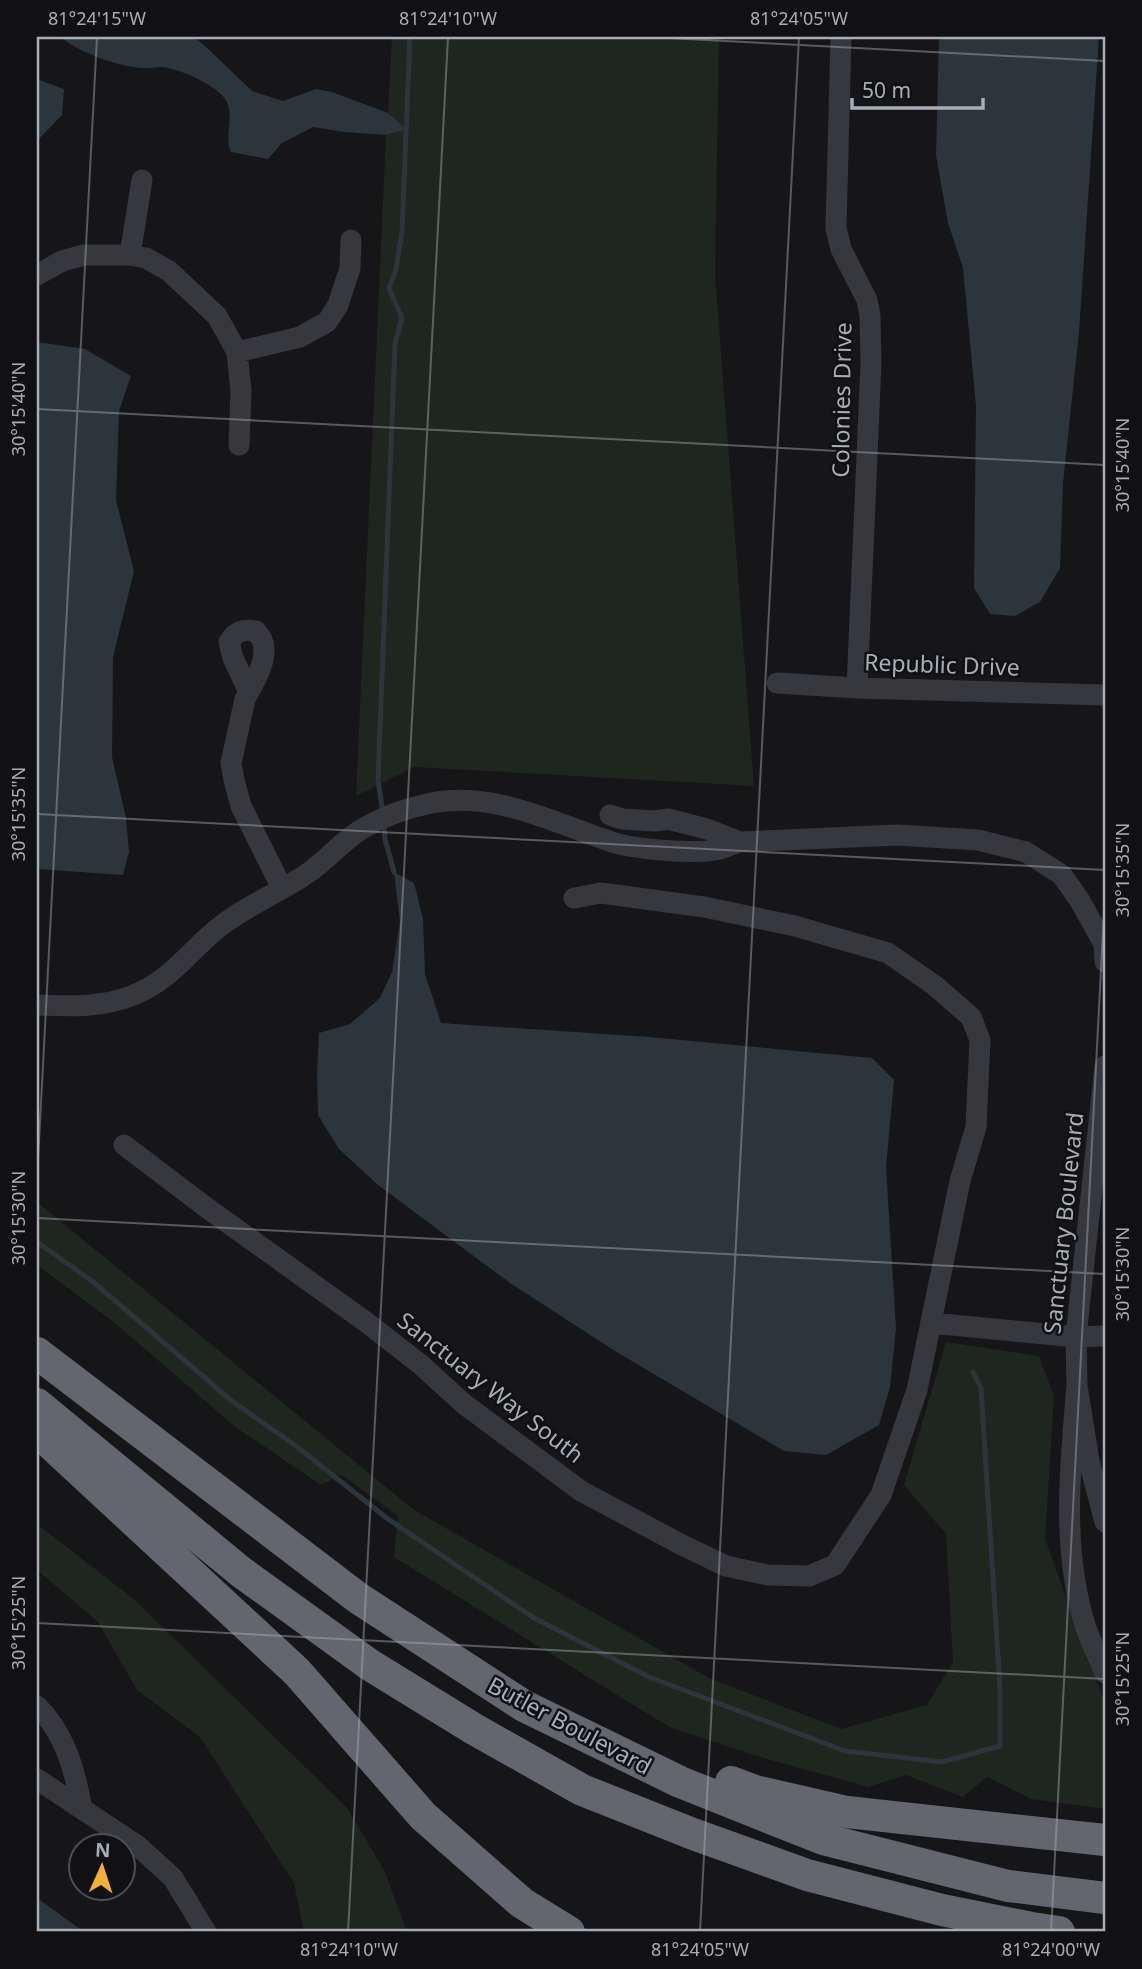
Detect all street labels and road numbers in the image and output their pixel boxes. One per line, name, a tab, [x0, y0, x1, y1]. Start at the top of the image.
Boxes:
street label: Colonies Drive	[824, 322, 858, 478]
street label: Republic Drive	[864, 645, 1020, 683]
street label: Sanctuary Boulevard	[1035, 1111, 1091, 1335]
street label: Sanctuary Way South	[391, 1304, 591, 1470]
street label: Butler Boulevard	[483, 1668, 657, 1782]

